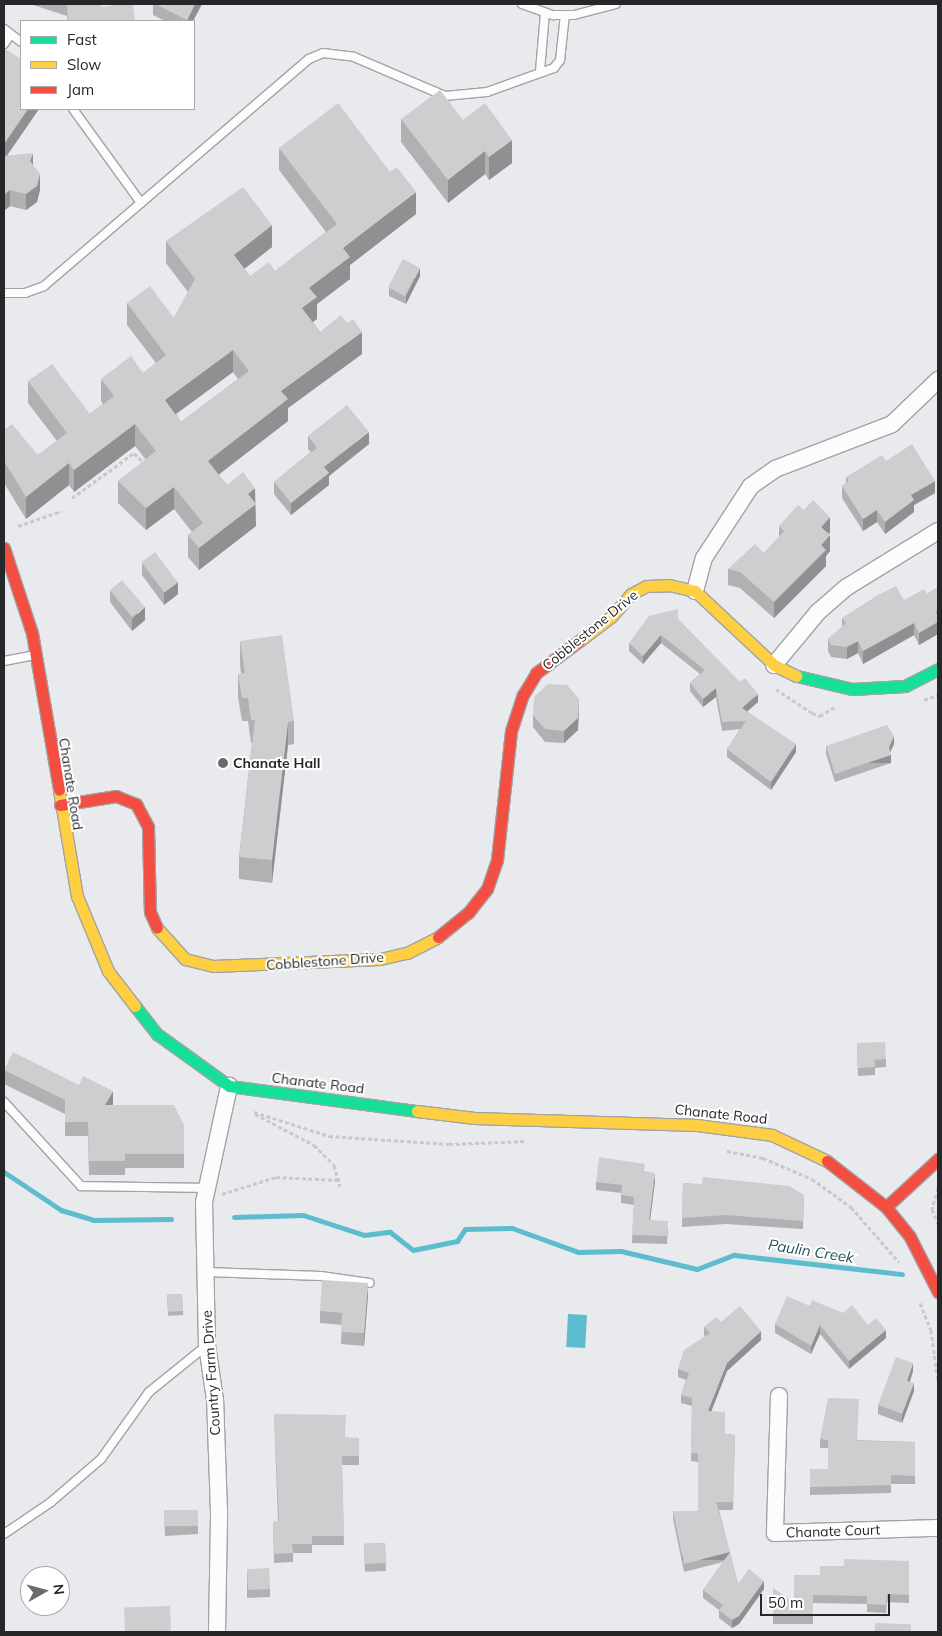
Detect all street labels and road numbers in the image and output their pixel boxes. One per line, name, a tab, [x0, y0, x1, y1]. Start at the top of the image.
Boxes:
street label: Cobblestone Drive	[539, 586, 641, 674]
street label: Chanate Road	[55, 737, 87, 831]
street label: Cobblestone Drive	[266, 949, 384, 973]
street label: Chanate Road	[271, 1069, 365, 1097]
street label: Chanate Road	[674, 1101, 768, 1127]
street label: Country Farm Drive	[198, 1310, 224, 1436]
street label: Chanate Court	[786, 1521, 880, 1541]

